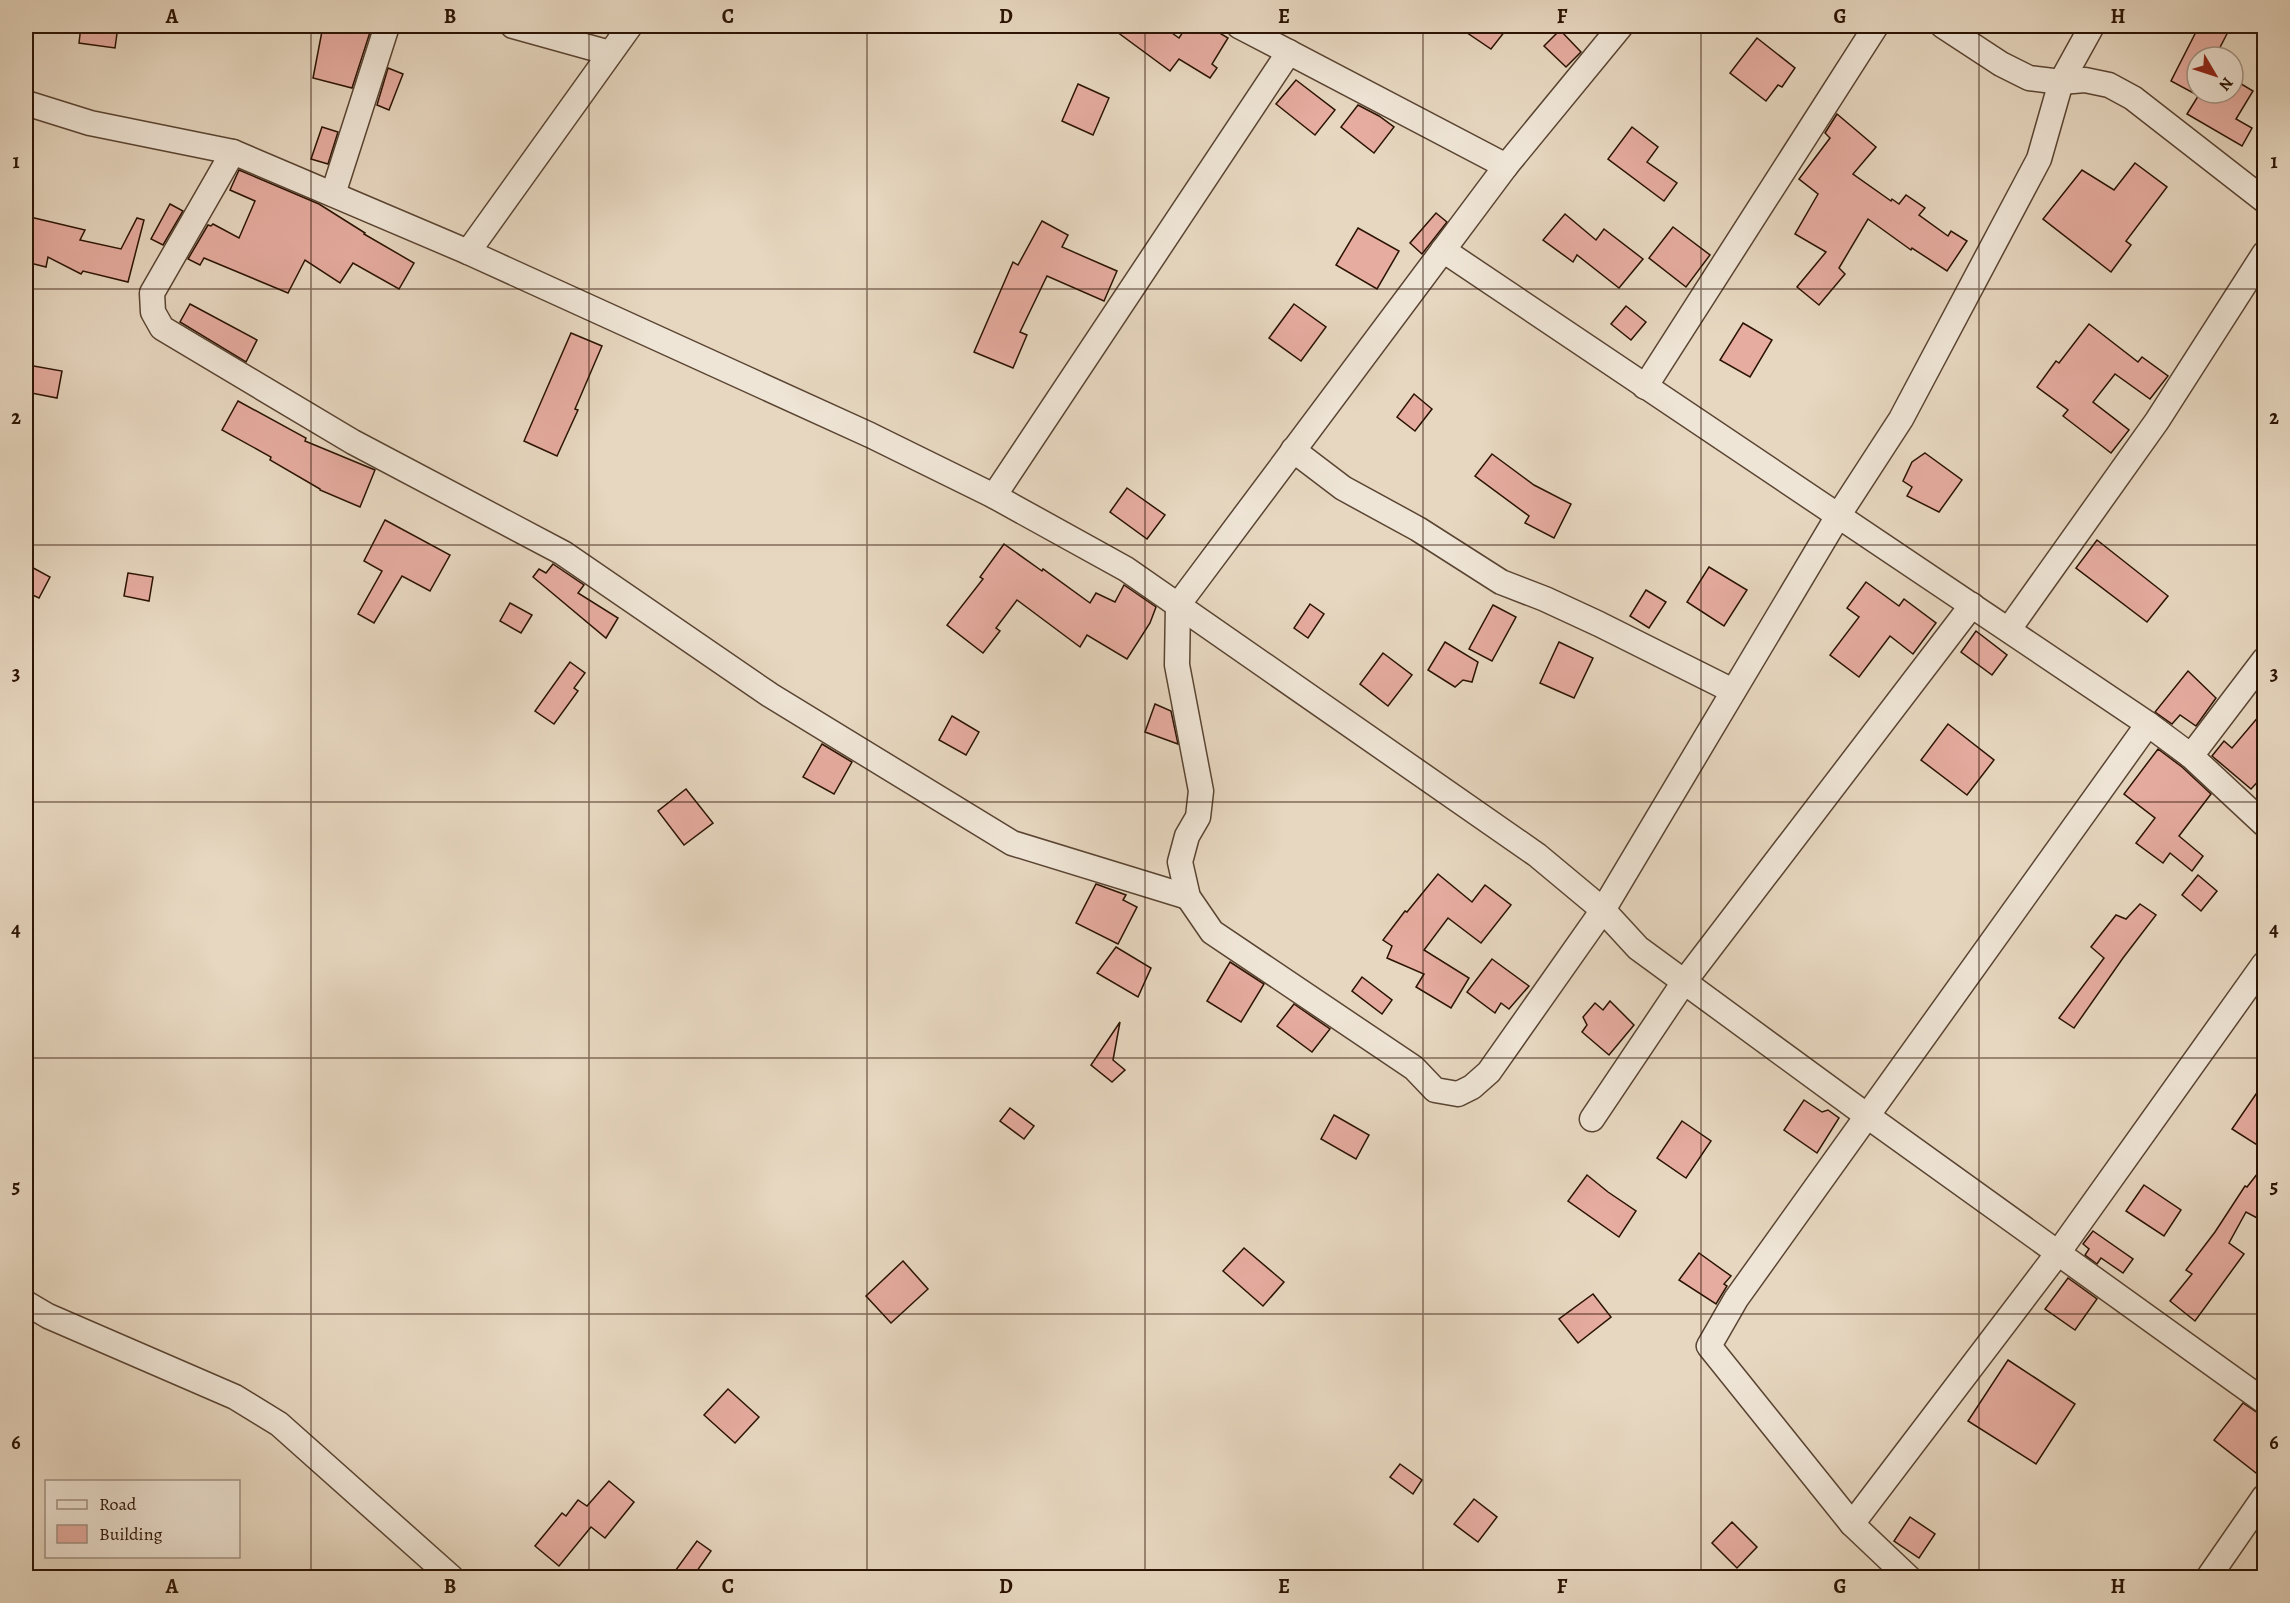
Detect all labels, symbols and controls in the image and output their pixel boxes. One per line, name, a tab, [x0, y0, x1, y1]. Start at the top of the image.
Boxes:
text: A	[165, 3, 179, 30]
text: B	[444, 3, 456, 30]
text: C	[722, 3, 734, 30]
text: D	[999, 3, 1013, 30]
text: E	[1278, 3, 1290, 30]
text: F	[1557, 3, 1568, 30]
text: G	[1833, 3, 1847, 30]
text: H	[2111, 3, 2126, 30]
north arrow	[2185, 45, 2245, 105]
text: N	[2213, 72, 2238, 96]
text: 1	[12, 148, 20, 175]
text: 1	[2270, 148, 2278, 175]
text: 2	[11, 404, 21, 431]
text: 2	[2269, 404, 2279, 431]
text: 3	[12, 660, 20, 687]
text: 3	[2270, 660, 2278, 687]
text: 4	[11, 916, 21, 943]
text: 4	[2269, 916, 2279, 943]
text: 5	[12, 1173, 20, 1200]
text: 5	[2270, 1173, 2278, 1200]
text: 6	[11, 1429, 21, 1456]
text: 6	[2269, 1429, 2279, 1456]
legend	[45, 1480, 240, 1558]
text: Road	[99, 1492, 137, 1516]
text: Building	[99, 1522, 163, 1546]
text: A	[165, 1573, 179, 1600]
text: B	[444, 1573, 456, 1600]
text: C	[722, 1573, 734, 1600]
text: D	[999, 1573, 1013, 1600]
text: E	[1278, 1573, 1290, 1600]
text: F	[1557, 1573, 1568, 1600]
text: G	[1833, 1573, 1847, 1600]
text: H	[2111, 1573, 2126, 1600]

